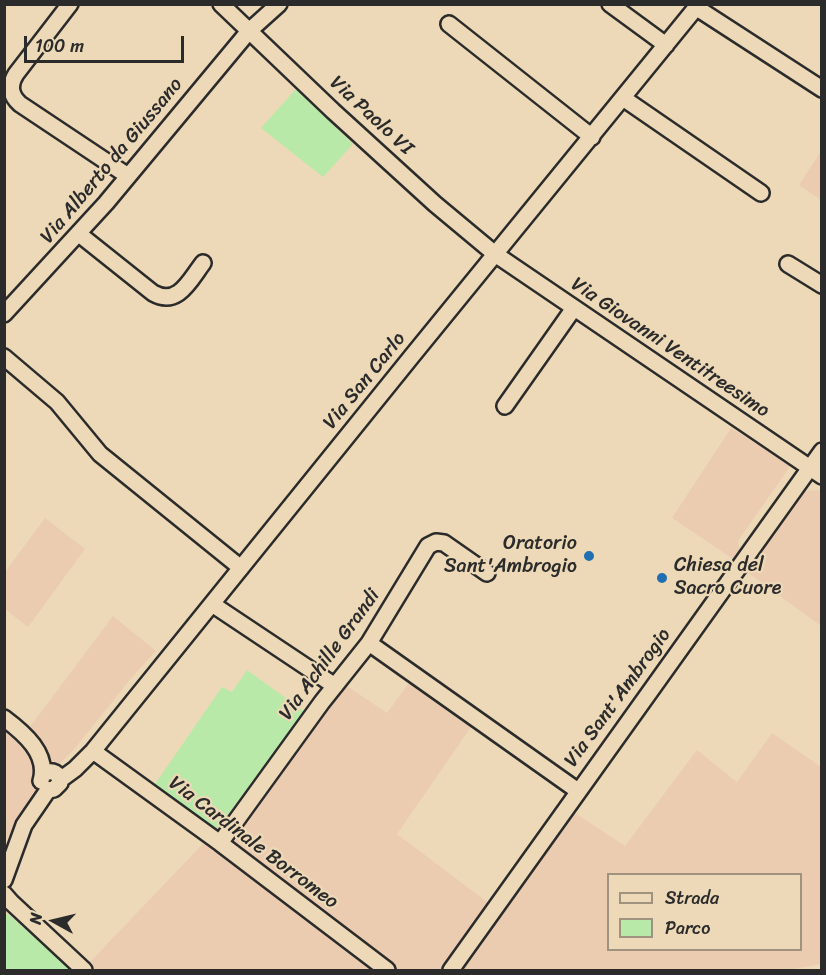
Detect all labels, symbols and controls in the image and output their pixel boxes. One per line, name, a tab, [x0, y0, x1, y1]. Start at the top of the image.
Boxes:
scale bar	[27, 24, 188, 62]
text: 100 m	[35, 30, 84, 62]
street label: Via Paolo VI	[324, 71, 418, 161]
street label: Via Alberto da Giussano	[36, 73, 188, 249]
street label: Via Giovanni Ventitreesimo	[566, 273, 774, 423]
street label: Via San Carlo	[319, 328, 411, 434]
place label: Oratorio Sant'Ambrogio	[444, 532, 577, 579]
marker: Oratorio Sant'Ambrogio	[582, 549, 596, 563]
place label: Chiesa del Sacro Cuore	[674, 554, 781, 601]
marker: Chiesa del Sacro Cuore	[655, 571, 669, 585]
street label: Via Achille Grandi	[274, 585, 386, 725]
street label: Via Sant'Ambrogio	[560, 624, 676, 772]
street label: Via Cardinale Borromeo	[164, 771, 342, 915]
legend	[607, 873, 802, 951]
text: Strada	[665, 882, 719, 914]
north arrow	[24, 891, 84, 951]
text: N	[21, 911, 51, 926]
text: Parco	[665, 912, 710, 944]

